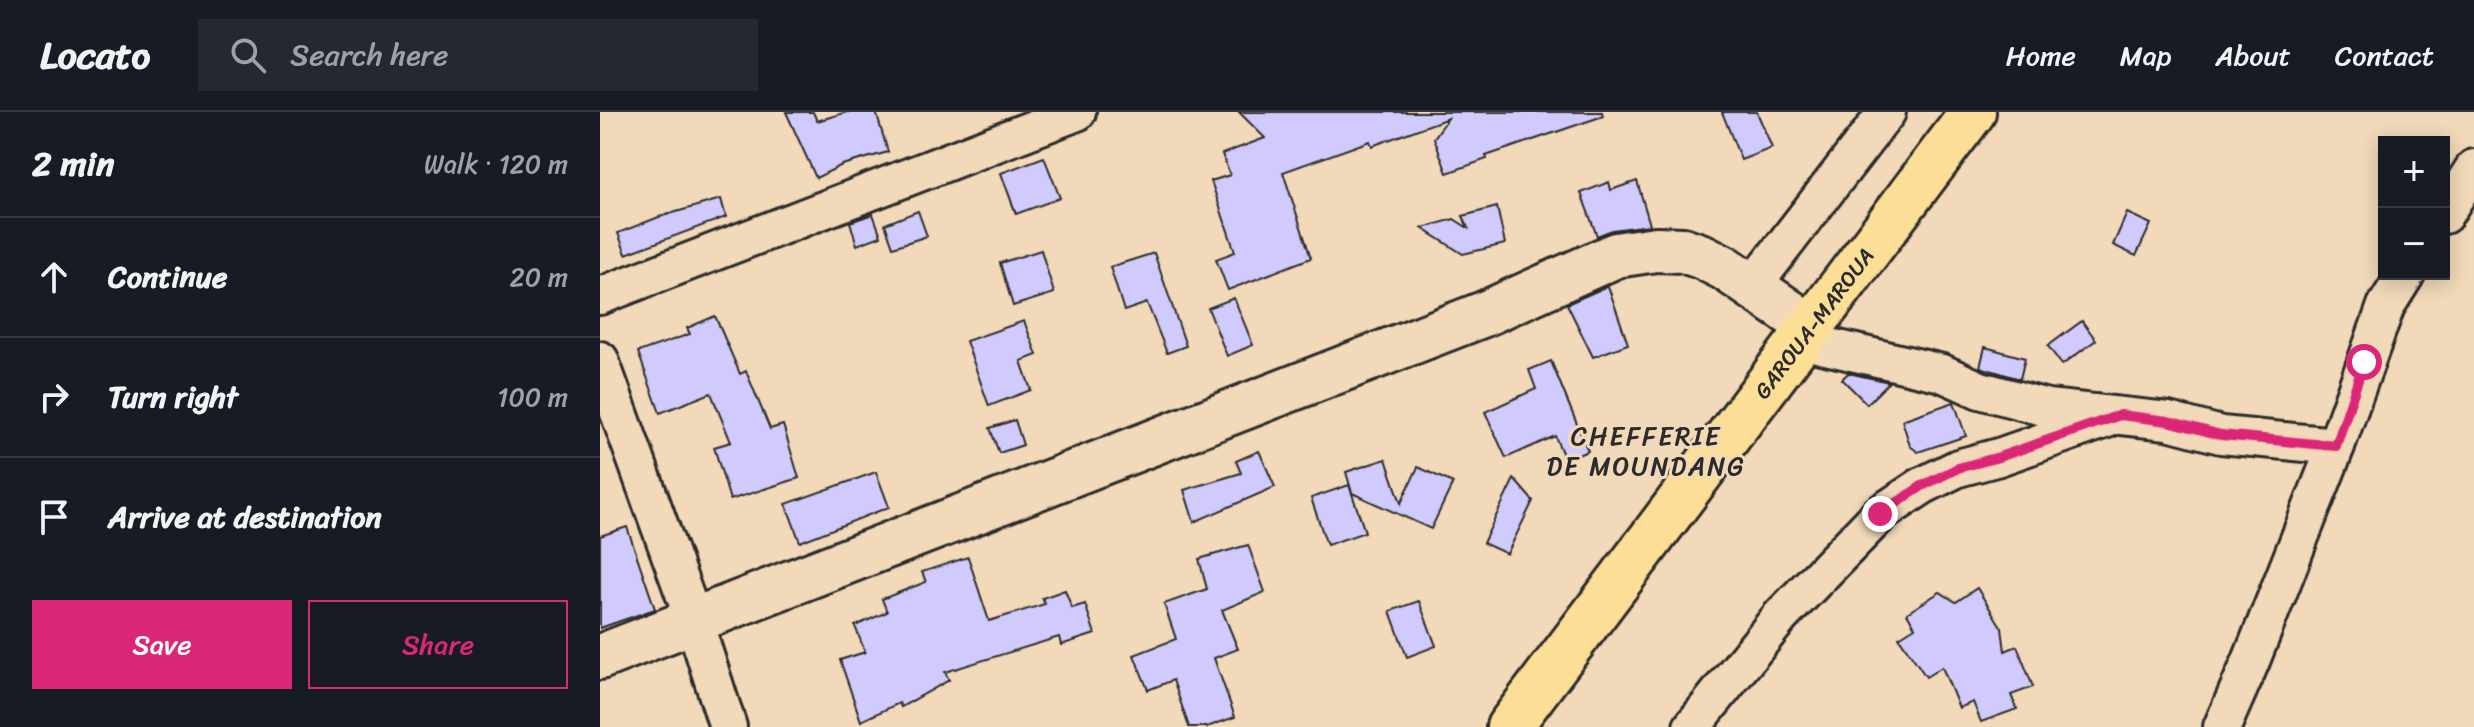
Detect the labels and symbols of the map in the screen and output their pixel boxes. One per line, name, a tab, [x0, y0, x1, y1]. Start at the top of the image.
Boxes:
street label: GAROUA-MAROUA	[1743, 239, 1884, 407]
route start	[2346, 344, 2382, 380]
district label: CHEFFERIE DE MOUNDANG	[1547, 413, 1745, 489]
route end	[1862, 496, 1898, 532]

